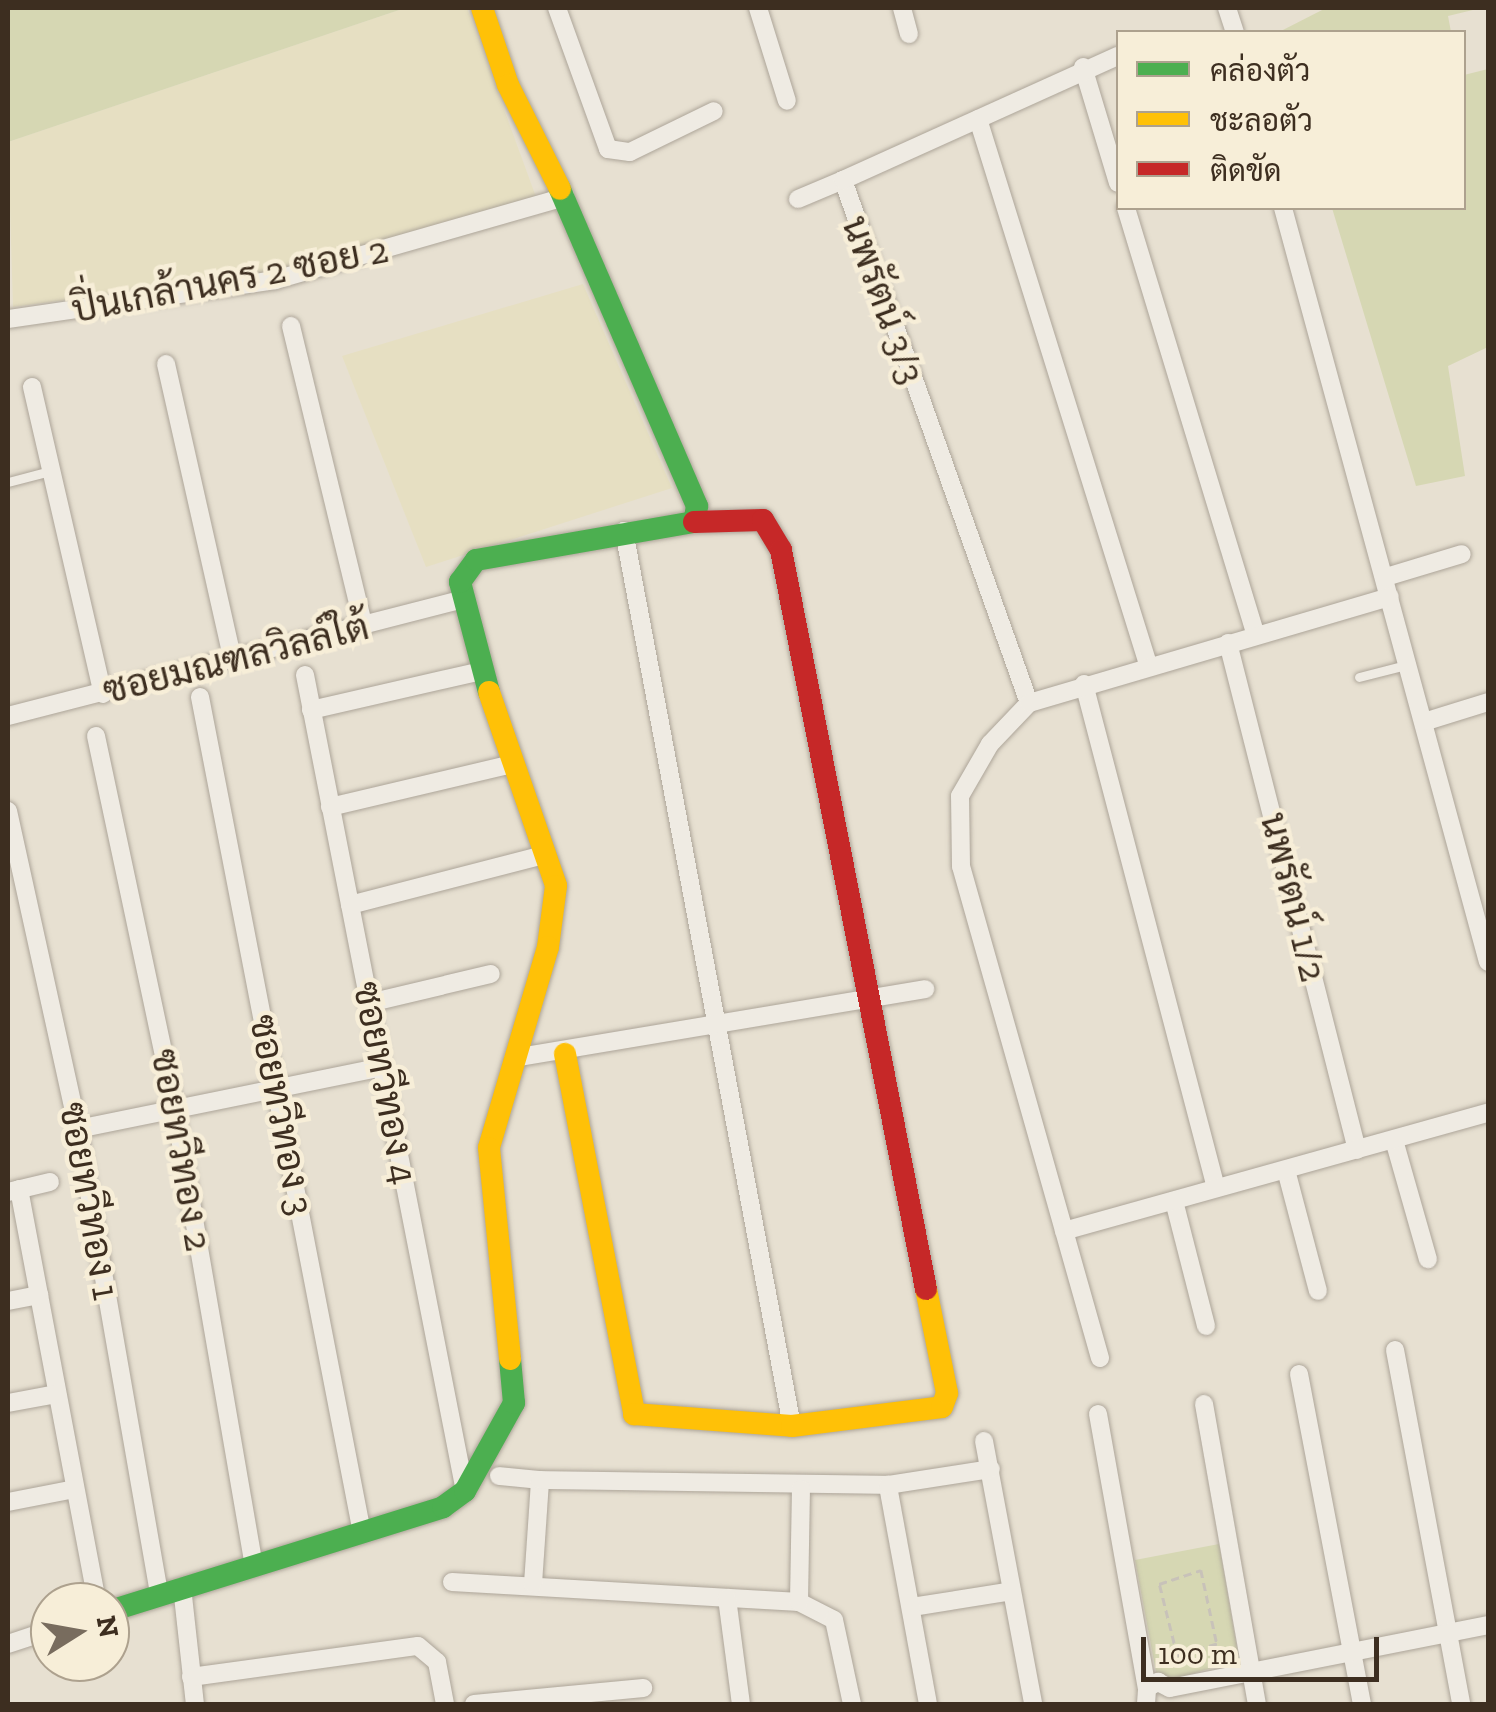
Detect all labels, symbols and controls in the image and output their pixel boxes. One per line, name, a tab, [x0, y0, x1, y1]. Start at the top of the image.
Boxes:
legend	[1116, 30, 1466, 210]
text: คล่องตัว	[1210, 53, 1310, 89]
text: ชะลอตัว	[1210, 103, 1313, 139]
text: ติดขัด	[1210, 153, 1282, 189]
street label: นพรัตน์ 3/3	[832, 210, 934, 390]
street label: ปิ่นเกล้านคร 2 ซอย 2	[68, 227, 392, 333]
street label: ซอยมณฑลวิลล์ใต้	[98, 604, 374, 714]
street label: นพรัตน์ 1/2	[1250, 808, 1336, 986]
street label: ซอยทวีทอง 4	[343, 978, 427, 1188]
street label: ซอยทวีทอง 3	[239, 1011, 323, 1219]
street label: ซอยทวีทอง 2	[141, 1045, 221, 1255]
street label: ซอยทวีทอง 1	[49, 1099, 129, 1303]
north arrow	[30, 1582, 130, 1682]
text: N	[90, 1613, 126, 1640]
scale bar	[1146, 1617, 1384, 1679]
text: 100 m	[1158, 1636, 1237, 1672]

